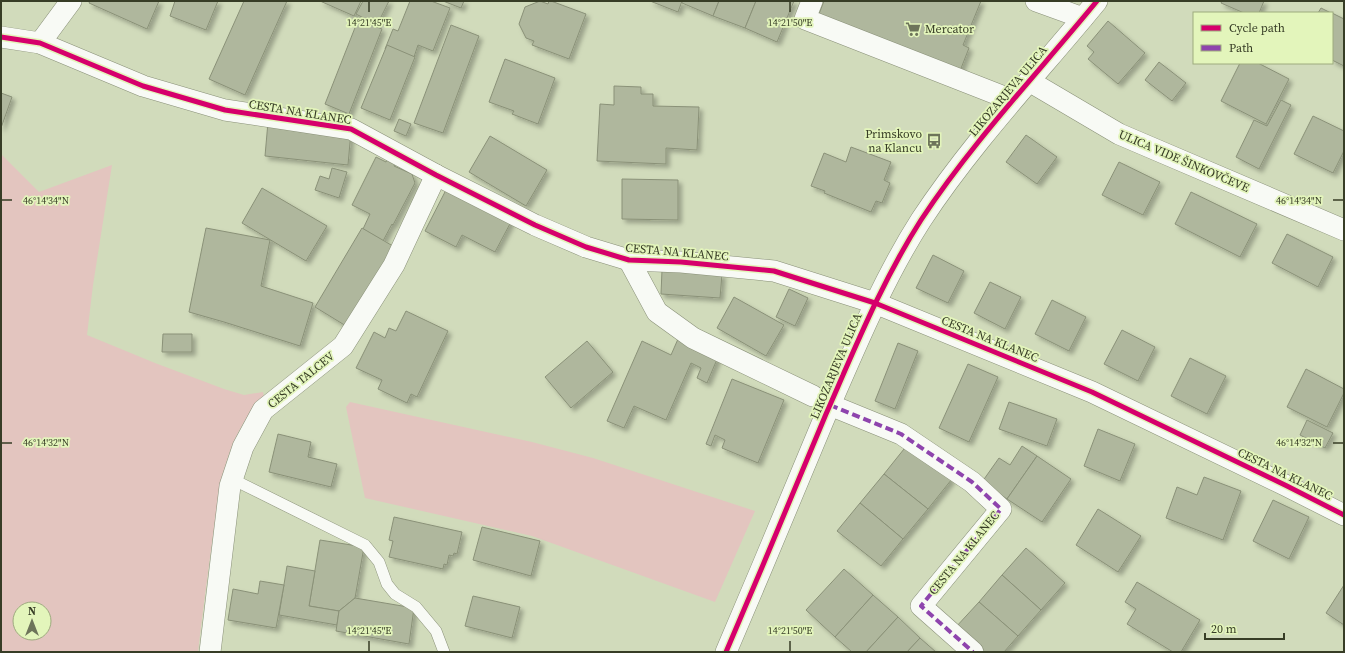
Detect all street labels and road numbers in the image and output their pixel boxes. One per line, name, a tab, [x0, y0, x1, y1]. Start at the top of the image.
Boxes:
street label: LIKOZARJEVA ULICA	[965, 42, 1051, 140]
street label: CESTA NA KLANEC	[248, 96, 353, 128]
street label: ULICA VIDE ŠINKOVČEVE	[1116, 126, 1252, 196]
street label: CESTA NA KLANEC	[625, 240, 730, 265]
street label: LIKOZARJEVA ULICA	[806, 311, 866, 421]
street label: CESTA NA KLANEC	[939, 312, 1041, 366]
street label: CESTA TALCEV	[264, 348, 338, 412]
street label: CESTA NA KLANEC	[1235, 444, 1335, 504]
street label: CESTA NA KLANEC	[925, 507, 1003, 598]

